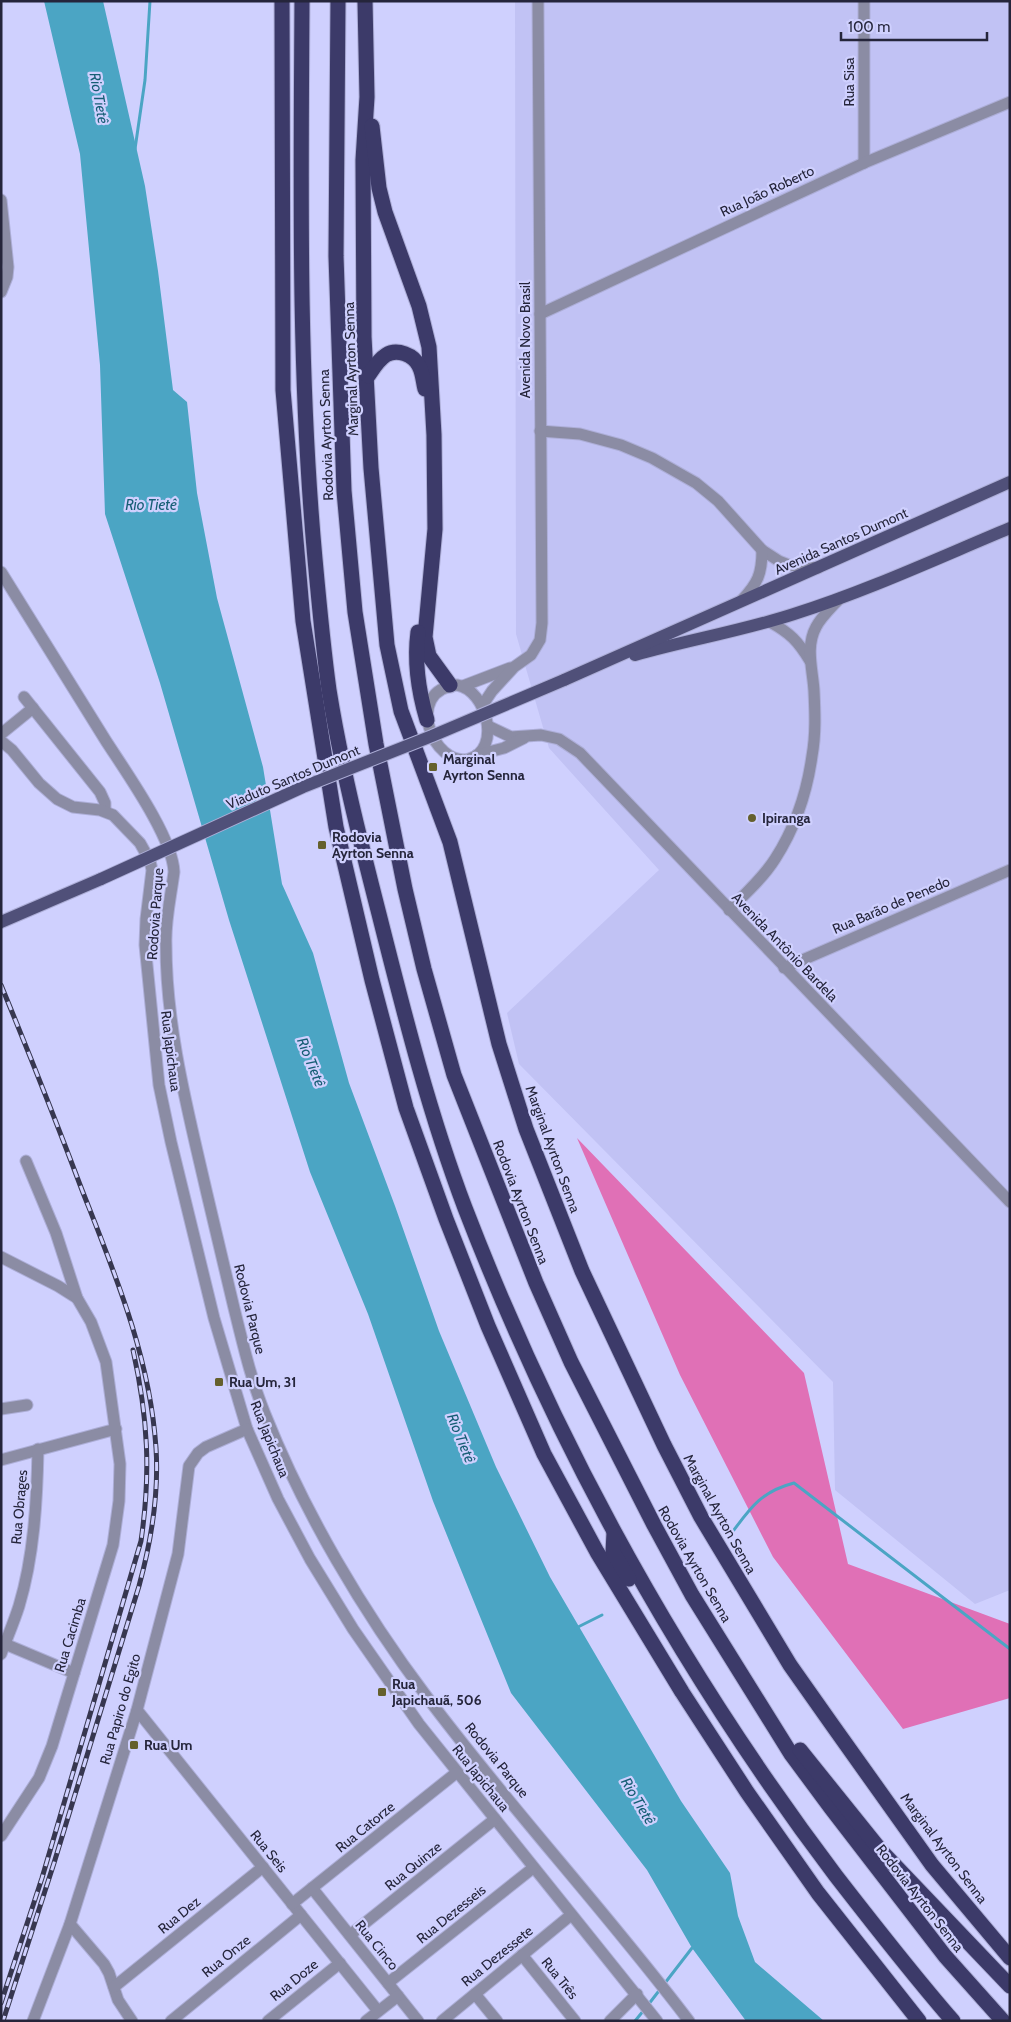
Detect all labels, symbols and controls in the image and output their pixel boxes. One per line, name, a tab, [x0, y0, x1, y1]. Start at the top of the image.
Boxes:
scale bar	[841, 10, 987, 42]
text: 100 m	[848, 18, 890, 36]
street label: Rua Sisa	[840, 57, 858, 107]
water label: Rio Tietê	[86, 71, 112, 125]
street label: Rua João Roberto	[717, 161, 817, 221]
street label: Avenida Novo Brasil	[516, 281, 534, 398]
street label: Marginal Ayrton Senna	[340, 301, 362, 436]
street label: Rodovia Ayrton Senna	[315, 369, 337, 501]
water label: Rio Tietê	[125, 496, 177, 514]
street label: Avenida Santos Dumont	[771, 503, 911, 579]
street label: Viaduto Santos Dumont	[224, 741, 363, 813]
place label: Marginal Ayrton Senna	[443, 750, 525, 784]
marker: Marginal Ayrton Senna	[427, 761, 439, 773]
place label: Ipiranga	[762, 809, 810, 827]
marker: Ipiranga	[746, 812, 758, 824]
place label: Rodovia Ayrton Senna	[332, 828, 414, 862]
marker: Rodovia Ayrton Senna	[316, 839, 328, 851]
street label: Rodovia Parque	[143, 867, 167, 961]
street label: Rua Barão de Penedo	[829, 872, 953, 938]
street label: Avenida Antônio Bardela	[728, 889, 842, 1006]
street label: Rua Japichaua	[157, 1010, 185, 1093]
water label: Rio Tietê	[293, 1035, 329, 1089]
street label: Marginal Ayrton Senna	[522, 1083, 584, 1215]
street label: Rodovia Ayrton Senna	[489, 1137, 553, 1267]
street label: Rodovia Parque	[230, 1262, 270, 1356]
place label: Rua Um, 31	[229, 1373, 297, 1391]
marker: Rua Um, 31	[213, 1376, 225, 1388]
street label: Rua Japichaua	[246, 1398, 294, 1480]
water label: Rio Tietê	[443, 1411, 479, 1465]
street label: Marginal Ayrton Senna	[680, 1451, 761, 1577]
street label: Rua Obrages	[7, 1469, 31, 1545]
street label: Rodovia Ayrton Senna	[654, 1503, 736, 1626]
street label: Rua Cacimba	[50, 1595, 90, 1674]
street label: Rua Papiro do Egito	[96, 1651, 145, 1767]
place label: Rua Japichauã, 506	[391, 1675, 482, 1709]
marker: Rua Japichauã, 506	[376, 1686, 388, 1698]
street label: Rodovia Parque	[461, 1719, 533, 1801]
place label: Rua Um	[144, 1736, 192, 1754]
marker: Rua Um	[128, 1739, 140, 1751]
street label: Rua Japichaua	[448, 1741, 514, 1815]
water label: Rio Tietê	[617, 1774, 659, 1828]
street label: Marginal Ayrton Senna	[896, 1789, 992, 1907]
street label: Rua Catorze	[332, 1798, 398, 1856]
street label: Rua Seis	[246, 1826, 292, 1876]
street label: Rua Quinze	[381, 1838, 445, 1894]
street label: Rodovia Ayrton Senna	[872, 1841, 968, 1956]
street label: Rua Dezesseis	[413, 1880, 489, 1947]
street label: Rua Dez	[154, 1892, 204, 1938]
street label: Rua Cinco	[351, 1916, 403, 1974]
street label: Rua Dezessete	[458, 1922, 536, 1990]
street label: Rua Onze	[198, 1931, 254, 1981]
street label: Rua Três	[538, 1953, 583, 2003]
street label: Rua Doze	[266, 1955, 322, 2005]

